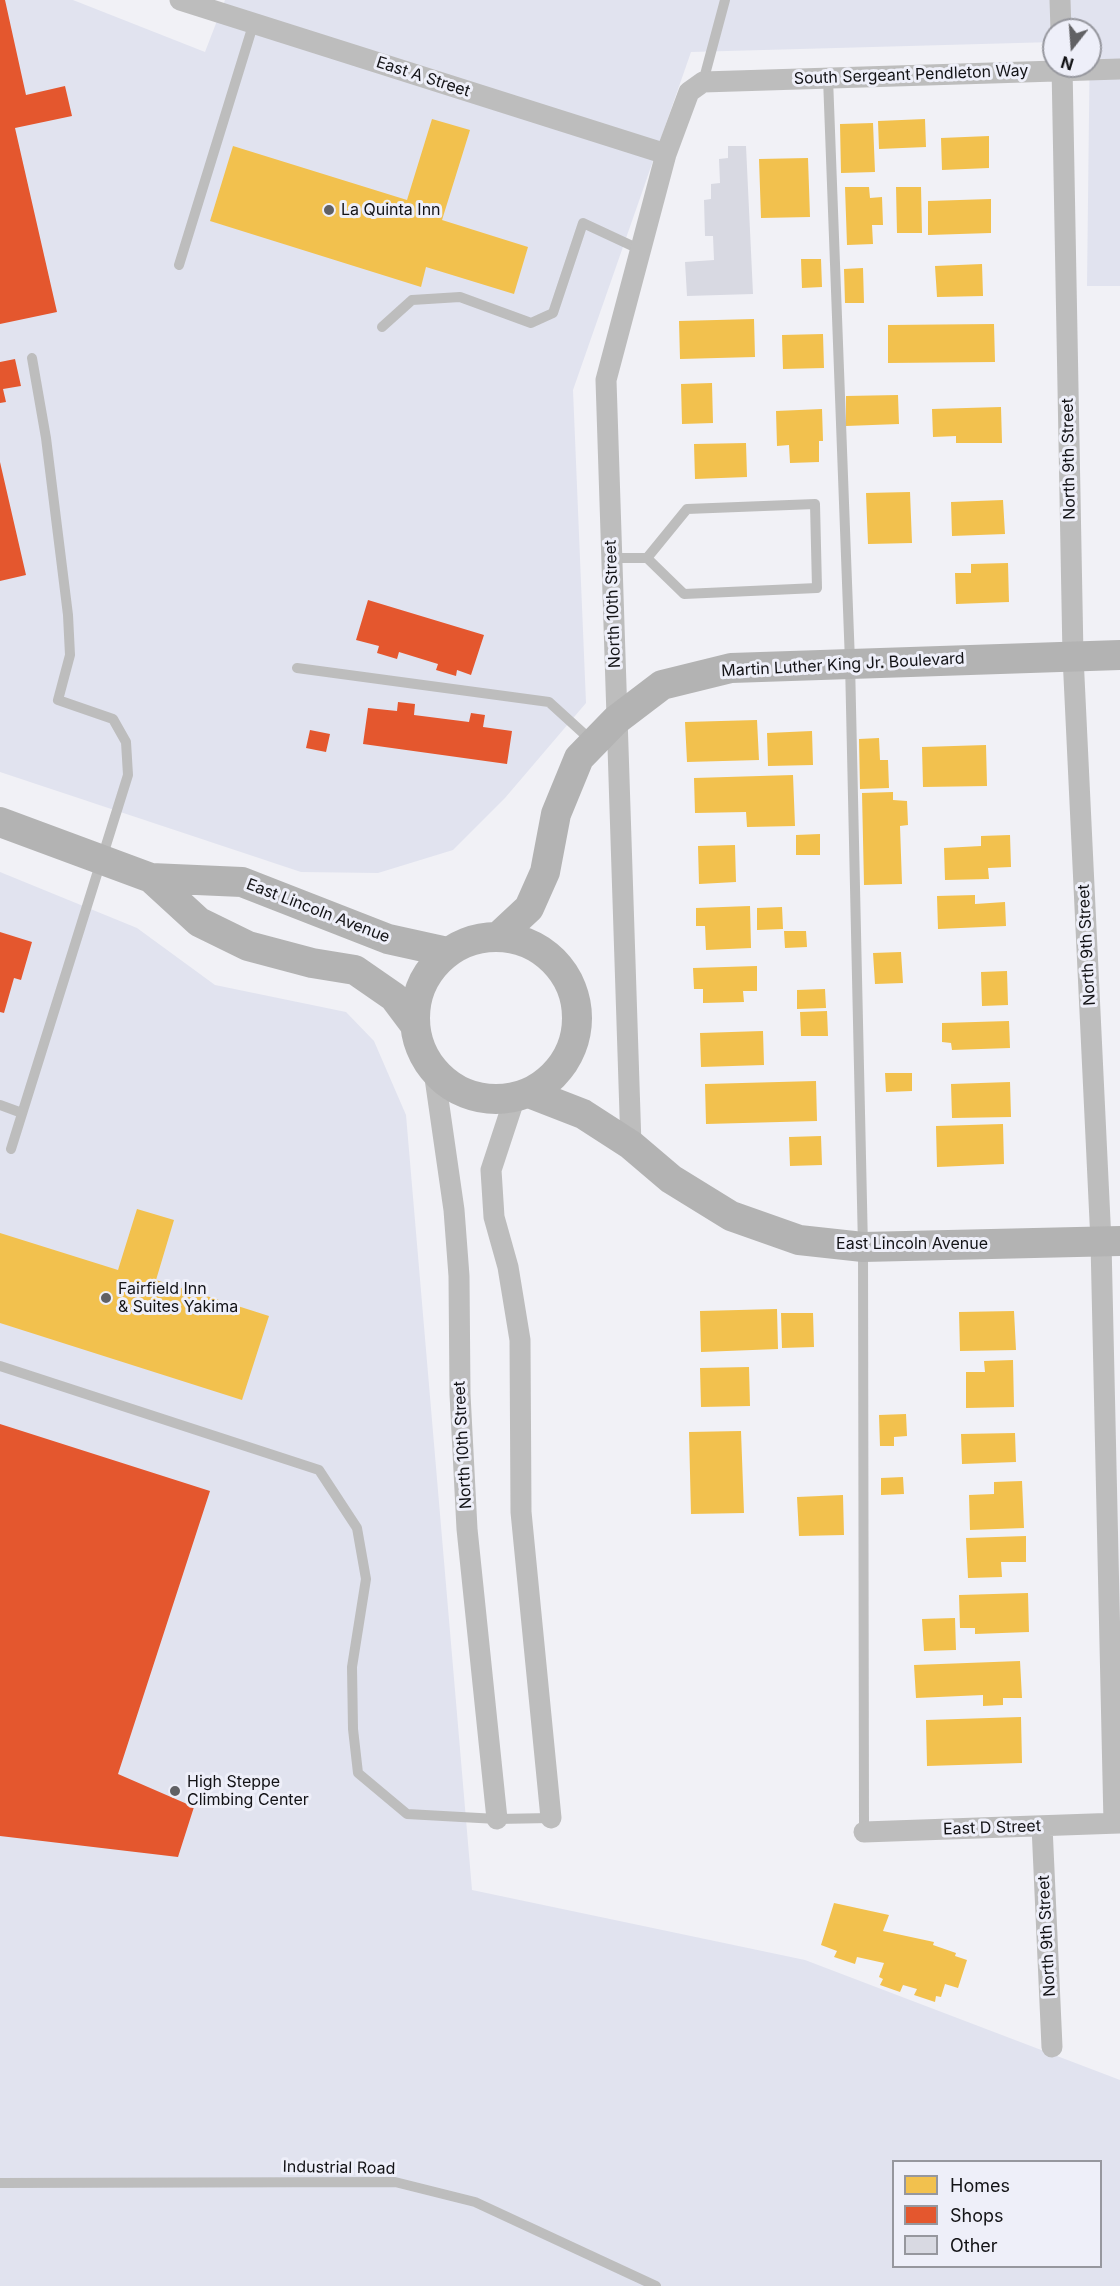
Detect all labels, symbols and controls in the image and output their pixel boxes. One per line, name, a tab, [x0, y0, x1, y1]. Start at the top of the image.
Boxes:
north arrow	[1042, 18, 1102, 78]
text: N	[1059, 52, 1076, 75]
street label: East A Street	[374, 53, 472, 101]
street label: South Sergeant Pendleton Way	[793, 61, 1029, 89]
place label: La Quinta Inn	[341, 200, 441, 220]
marker: La Quinta Inn	[322, 203, 336, 217]
street label: North 9th Street	[1058, 398, 1080, 520]
street label: North 10th Street	[601, 540, 625, 668]
street label: Martin Luther King Jr. Boulevard	[721, 649, 965, 681]
street label: East Lincoln Avenue	[244, 875, 392, 947]
street label: North 9th Street	[1074, 884, 1100, 1006]
street label: East Lincoln Avenue	[836, 1234, 988, 1254]
place label: Fairfield Inn & Suites Yakima	[118, 1279, 238, 1317]
marker: Fairfield Inn & Suites Yakima	[99, 1291, 113, 1305]
street label: North 10th Street	[450, 1380, 476, 1510]
place label: High Steppe Climbing Center	[187, 1772, 309, 1810]
marker: High Steppe Climbing Center	[168, 1784, 182, 1798]
street label: East D Street	[943, 1817, 1041, 1839]
street label: North 9th Street	[1034, 1875, 1060, 1997]
street label: Industrial Road	[282, 2157, 396, 2179]
legend	[892, 2160, 1102, 2268]
text: Homes	[950, 2175, 1010, 2196]
text: Shops	[950, 2205, 1004, 2226]
text: Other	[950, 2235, 998, 2256]

